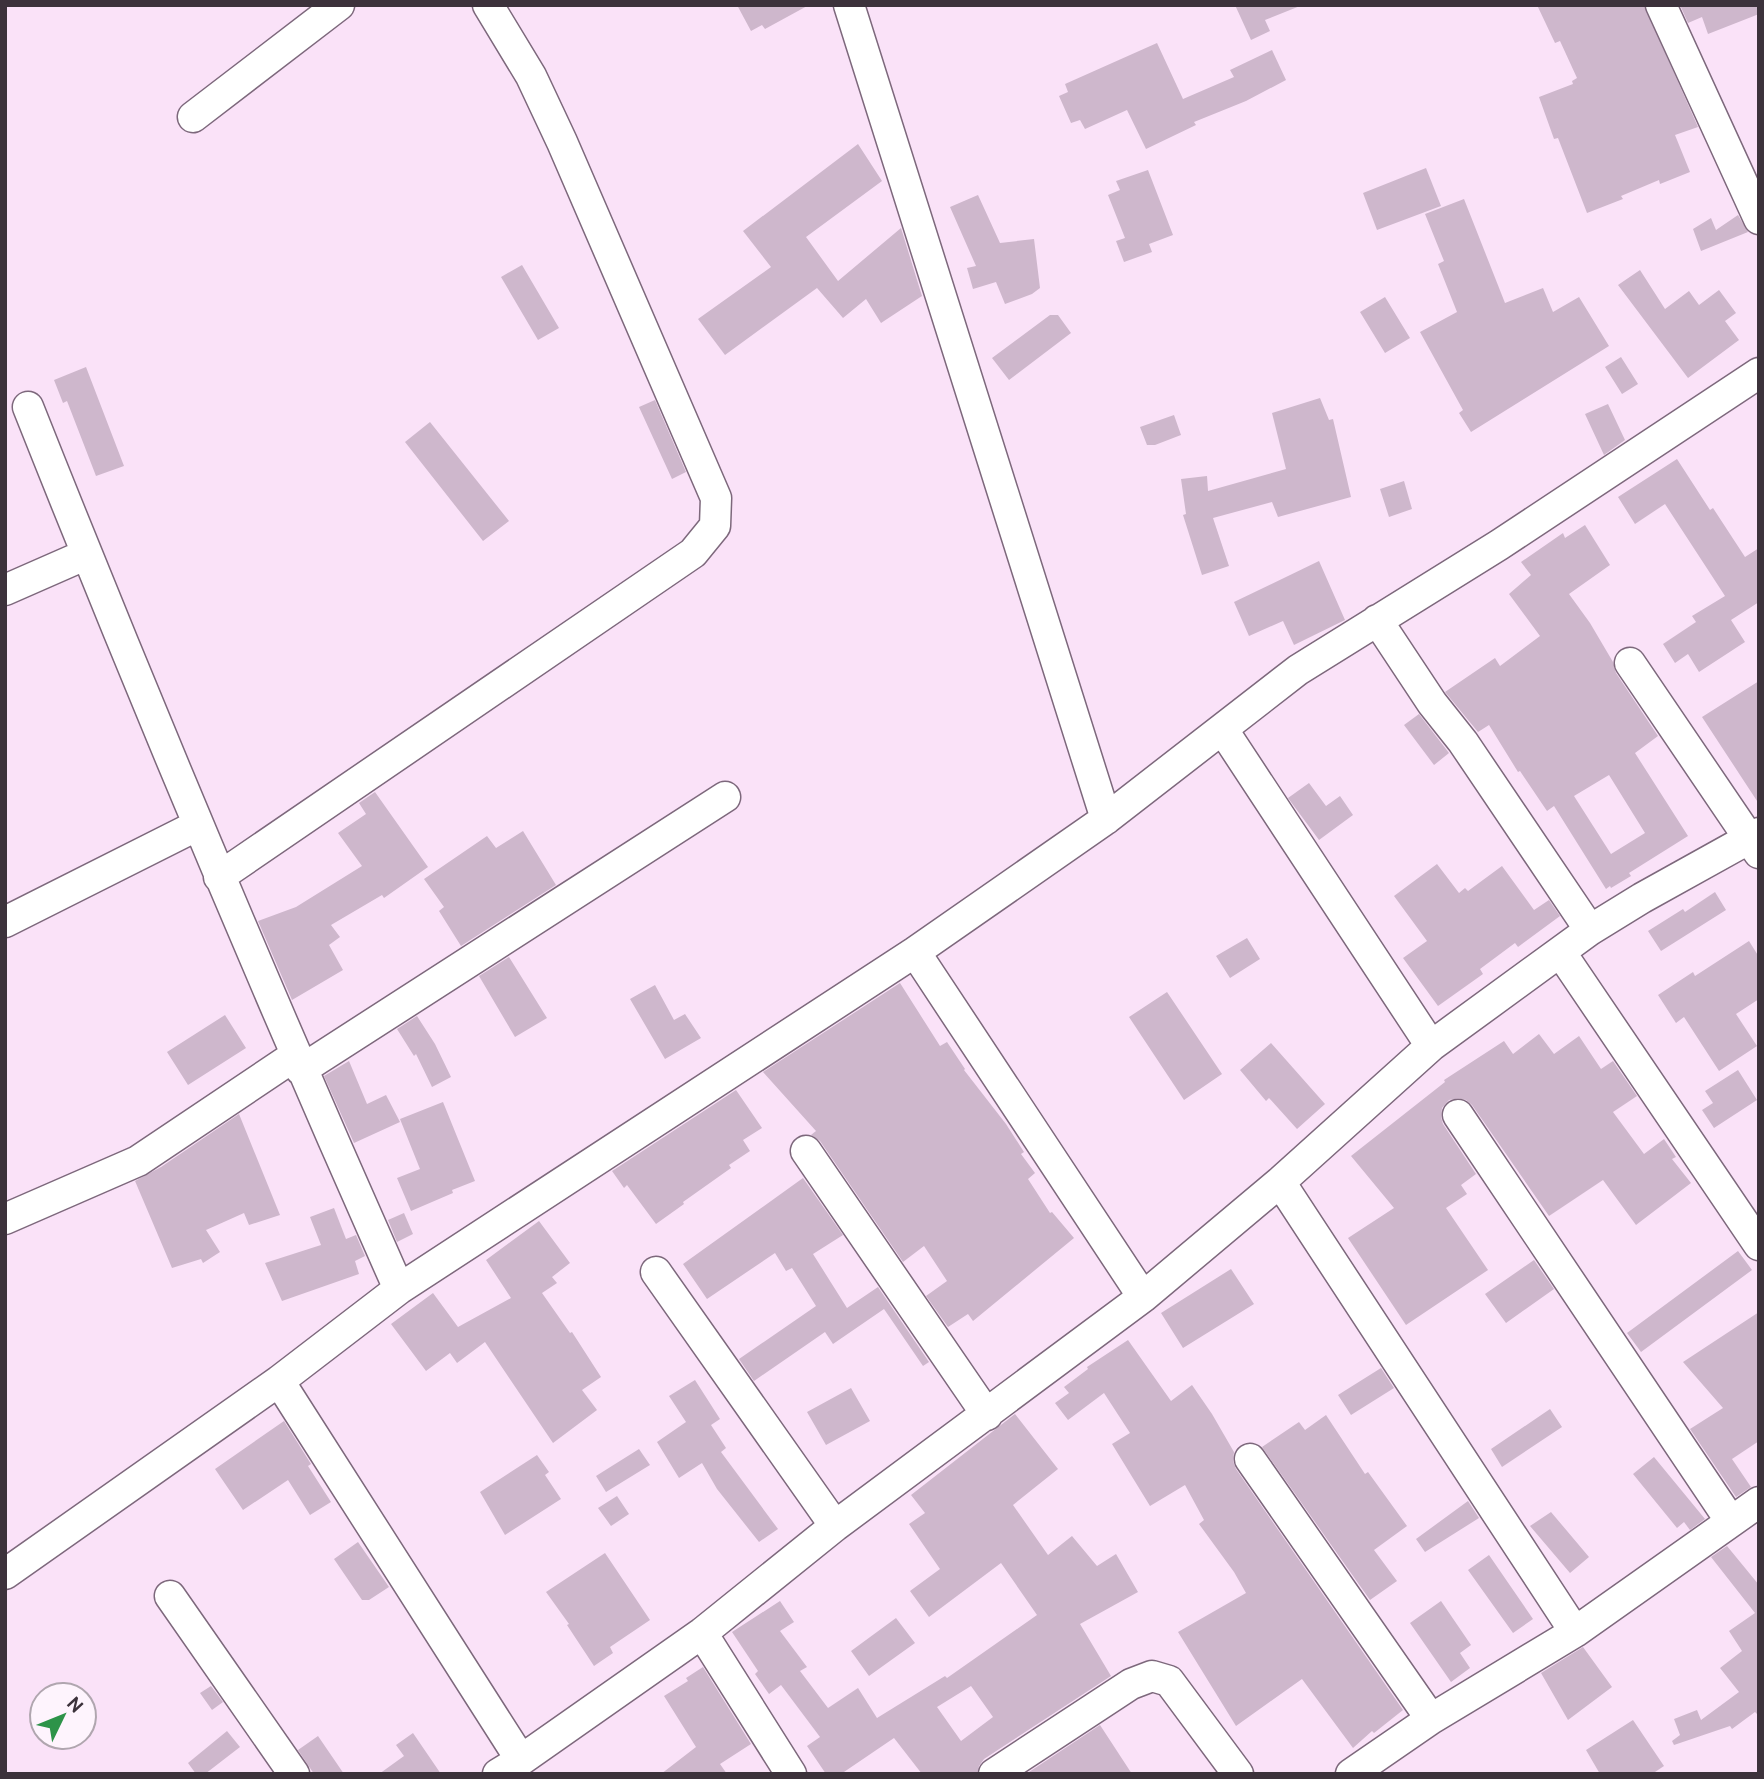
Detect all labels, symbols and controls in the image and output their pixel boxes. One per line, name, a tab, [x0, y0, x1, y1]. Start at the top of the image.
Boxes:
north arrow	[28, 1681, 98, 1751]
text: N	[62, 1692, 88, 1718]

